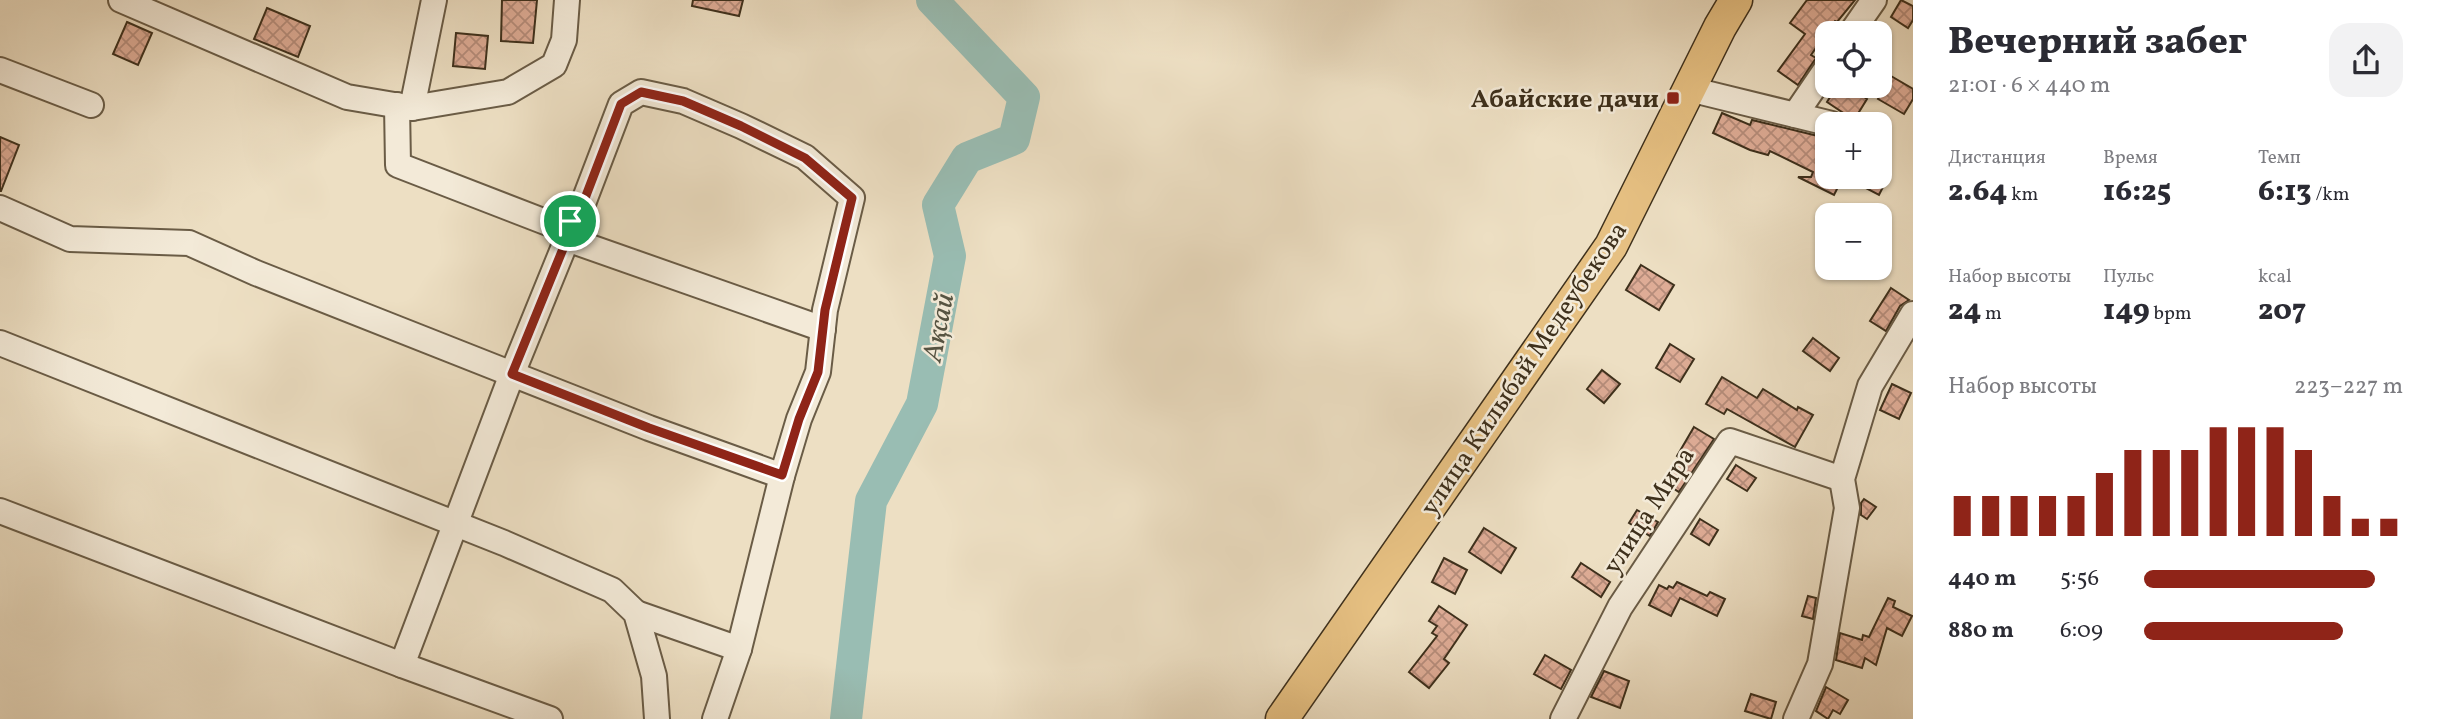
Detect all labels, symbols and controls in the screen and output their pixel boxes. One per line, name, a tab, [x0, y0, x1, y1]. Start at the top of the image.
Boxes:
text: Вечерний забег	[1948, 17, 2247, 70]
map controls	[1815, 21, 1892, 280]
button: locate	[1815, 21, 1892, 98]
button: share	[2329, 23, 2403, 97]
text: 21:01 · 6 × 440 m	[1948, 70, 2110, 102]
place label: Абайские дачи	[1471, 82, 1659, 118]
marker: Абайские дачи	[1665, 90, 1681, 106]
button: +	[1815, 112, 1892, 189]
text: Дистанция	[1948, 145, 2046, 171]
text: Время	[2103, 145, 2158, 171]
text: Темп	[2258, 145, 2301, 171]
text: 2.64	[1948, 171, 2007, 213]
text: 16:25	[2103, 171, 2171, 213]
text: 6:13	[2258, 171, 2312, 213]
text: km	[2007, 182, 2038, 208]
text: /km	[2312, 182, 2350, 208]
pin	[540, 191, 600, 251]
icon: arrive	[551, 202, 589, 240]
button: −	[1815, 203, 1892, 280]
street label: улица Килыбай Медеубекова	[1413, 215, 1637, 523]
text: Набор высоты	[1948, 264, 2071, 290]
text: Пульс	[2103, 264, 2154, 290]
text: kcal	[2258, 264, 2292, 290]
water label: Ақсай	[914, 290, 965, 366]
text: 24	[1948, 290, 1981, 332]
text: 149	[2103, 290, 2150, 332]
text: 207	[2258, 290, 2306, 332]
text: m	[1981, 301, 2002, 327]
text: bpm	[2150, 301, 2192, 327]
text: Набор высоты	[1948, 371, 2097, 403]
text: 223–227 m	[2294, 371, 2403, 403]
street label: улица Мира	[1595, 440, 1704, 582]
text: 440 m	[1948, 563, 2016, 595]
text: 5:56	[2060, 563, 2099, 595]
text: 880 m	[1948, 615, 2014, 647]
text: 6:09	[2060, 615, 2103, 647]

